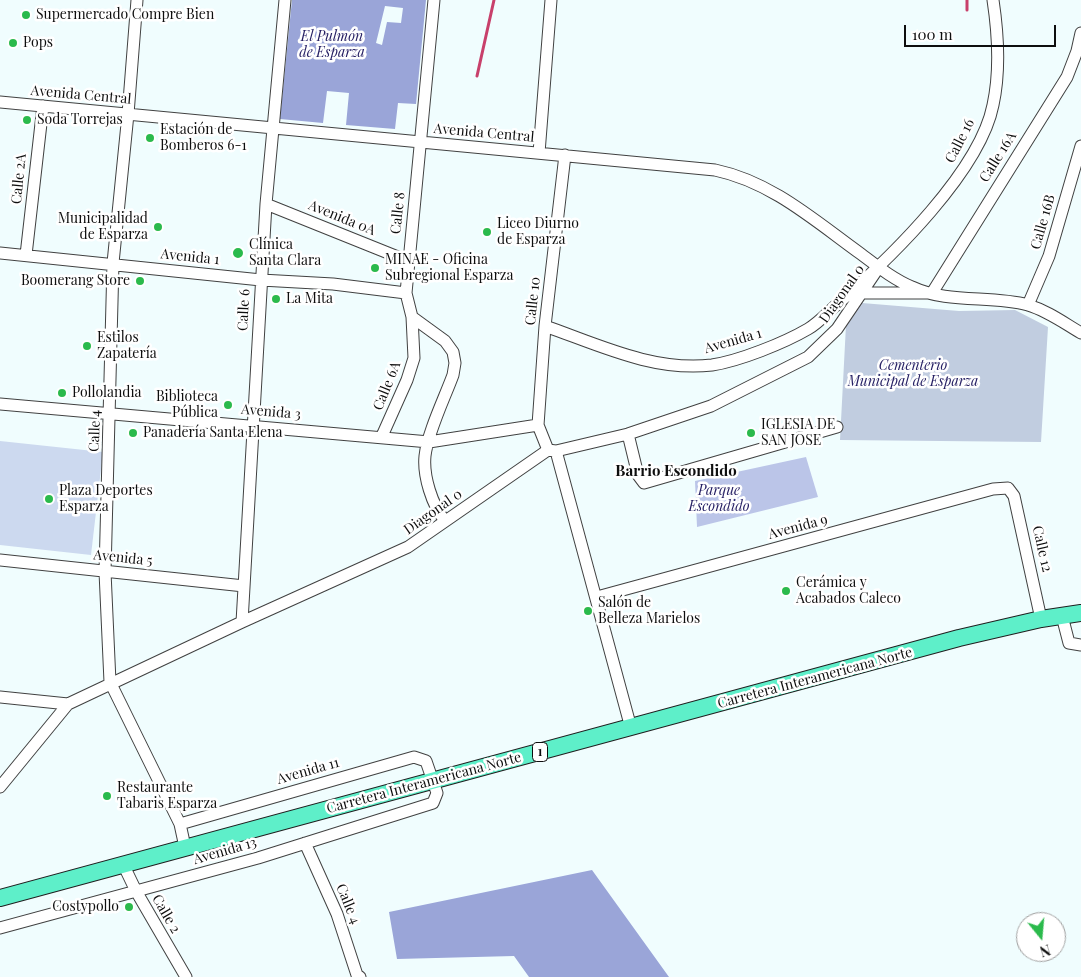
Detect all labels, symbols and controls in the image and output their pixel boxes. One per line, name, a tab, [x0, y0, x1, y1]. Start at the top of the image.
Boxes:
place label: Supermercado Compre Bien	[36, 7, 214, 23]
marker: Supermercado Compre Bien	[20, 9, 32, 21]
scale bar	[906, 15, 1058, 47]
text: 100 m	[912, 24, 953, 44]
park label: El Pulmón de Esparza	[299, 29, 365, 62]
place label: Pops	[23, 35, 53, 51]
marker: Pops	[7, 37, 19, 49]
street label: Avenida Central	[30, 82, 132, 108]
place label: Soda Torrejas	[37, 112, 123, 128]
marker: Soda Torrejas	[21, 114, 33, 126]
street label: Calle 16	[942, 116, 978, 166]
street label: Avenida Central	[433, 120, 535, 146]
place label: Estación de Bomberos 6-1	[160, 122, 247, 154]
street label: Calle 16A	[976, 129, 1020, 185]
marker: Estación de Bomberos 6-1	[144, 132, 156, 144]
street label: Calle 2A	[8, 153, 30, 205]
street label: Calle 8	[387, 191, 409, 235]
street label: Calle 16B	[1027, 193, 1059, 251]
street label: Avenida 0A	[306, 197, 378, 239]
place label: Municipalidad de Esparza	[58, 211, 148, 243]
place label: Liceo Diurno de Esparza	[497, 216, 579, 248]
marker: Municipalidad de Esparza	[152, 221, 164, 233]
marker: Liceo Diurno de Esparza	[481, 226, 493, 238]
place label: Clínica Santa Clara	[249, 237, 321, 270]
street label: Avenida 1	[160, 246, 220, 268]
marker: Clínica Santa Clara	[231, 246, 245, 260]
place label: MINAE - Oficina Subregional Esparza	[385, 252, 513, 284]
marker: MINAE - Oficina Subregional Esparza	[369, 262, 381, 274]
street label: Diagonal 0	[816, 262, 868, 326]
place label: Boomerang Store	[21, 273, 130, 289]
marker: Boomerang Store	[134, 275, 146, 287]
street label: Calle 10	[522, 276, 544, 326]
street label: Calle 6	[235, 288, 253, 332]
place label: La Mita	[286, 291, 333, 307]
marker: La Mita	[270, 293, 282, 305]
street label: Avenida 1	[702, 325, 764, 357]
place label: Estilos Zapatería	[97, 330, 157, 362]
marker: Estilos Zapatería	[81, 340, 93, 352]
park label: Cementerio Municipal de Esparza	[848, 358, 978, 391]
street label: Calle 6A	[370, 359, 404, 413]
place label: Pollolandia	[72, 385, 142, 401]
marker: Pollolandia	[56, 387, 68, 399]
place label: Biblioteca Pública	[156, 389, 218, 422]
marker: Biblioteca Pública	[222, 399, 234, 411]
street label: Avenida 3	[240, 401, 302, 423]
street label: Calle 4	[86, 410, 104, 452]
place label: IGLESIA DE SAN JOSE	[761, 417, 835, 450]
place label: Panadería Santa Elena	[143, 425, 283, 441]
marker: Panadería Santa Elena	[127, 427, 139, 439]
marker: IGLESIA DE SAN JOSE	[745, 427, 757, 439]
district label: Barrio Escondido	[615, 462, 737, 480]
place label: Plaza Deportes Esparza	[59, 483, 153, 516]
park label: Parque Escondido	[688, 483, 750, 516]
street label: Diagonal 0	[401, 486, 465, 538]
marker: Plaza Deportes Esparza	[43, 493, 55, 505]
street label: Avenida 9	[766, 511, 830, 543]
street label: Calle 12	[1029, 524, 1055, 574]
street label: Avenida 5	[93, 547, 153, 569]
place label: Cerámica y Acabados Caleco	[796, 575, 901, 608]
marker: Cerámica y Acabados Caleco	[780, 585, 792, 597]
place label: Salón de Belleza Marielos	[598, 595, 700, 628]
marker: Salón de Belleza Marielos	[582, 605, 594, 617]
street label: Carretera Interamericana Norte	[716, 644, 914, 712]
road number: 1	[532, 742, 548, 762]
street label: Carretera Interamericana Norte	[325, 749, 523, 817]
street label: Avenida 11	[275, 754, 341, 788]
place label: Restaurante Tabaris Esparza	[117, 780, 217, 812]
marker: Restaurante Tabaris Esparza	[101, 790, 113, 802]
street label: Avenida 13	[191, 834, 259, 868]
street label: Calle 4	[332, 881, 364, 927]
street label: Calle 2	[148, 892, 184, 936]
place label: Costypollo	[52, 899, 119, 915]
marker: Costypollo	[123, 901, 135, 913]
north arrow	[1016, 912, 1066, 962]
text: N	[1038, 940, 1053, 961]

